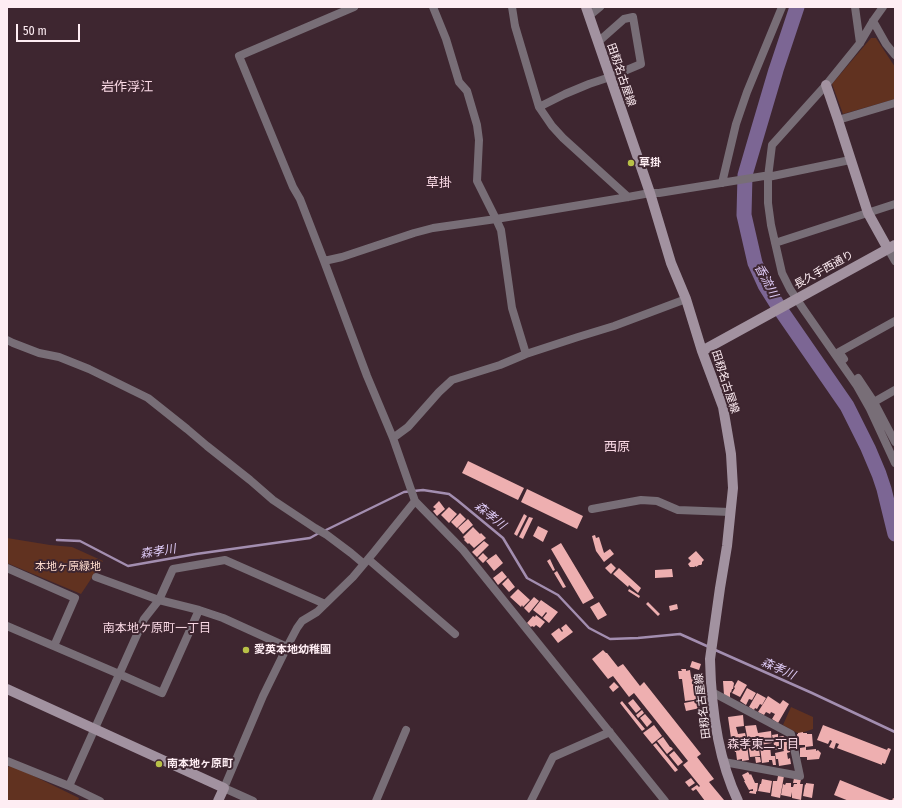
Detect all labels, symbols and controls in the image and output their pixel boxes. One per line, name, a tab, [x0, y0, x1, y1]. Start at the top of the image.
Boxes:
scale bar	[18, 16, 82, 42]
text: 50 m	[23, 24, 47, 38]
street label: 田籾名古屋線	[604, 42, 638, 108]
district label: 岩作浮江	[101, 79, 153, 95]
place label: 草掛	[639, 156, 661, 170]
marker: 草掛	[626, 158, 636, 168]
district label: 草掛	[426, 175, 452, 191]
street label: 長久手西通り	[792, 248, 856, 292]
water label: 香流川	[751, 262, 781, 300]
street label: 田籾名古屋線	[709, 349, 741, 415]
district label: 西原	[604, 439, 630, 455]
water label: 森孝川	[471, 499, 509, 533]
water label: 森孝川	[139, 542, 177, 562]
park label: 本地ヶ原緑地	[35, 560, 101, 574]
district label: 南本地ケ原町一丁目	[103, 622, 211, 636]
place label: 愛英本地幼稚園	[254, 643, 331, 657]
marker: 愛英本地幼稚園	[241, 645, 251, 655]
water label: 森孝川	[759, 655, 797, 683]
street label: 田籾名古屋線	[692, 672, 714, 740]
district label: 森孝東二丁目	[727, 738, 799, 752]
place label: 南本地ヶ原町	[167, 757, 233, 771]
marker: 南本地ヶ原町	[154, 759, 164, 769]

